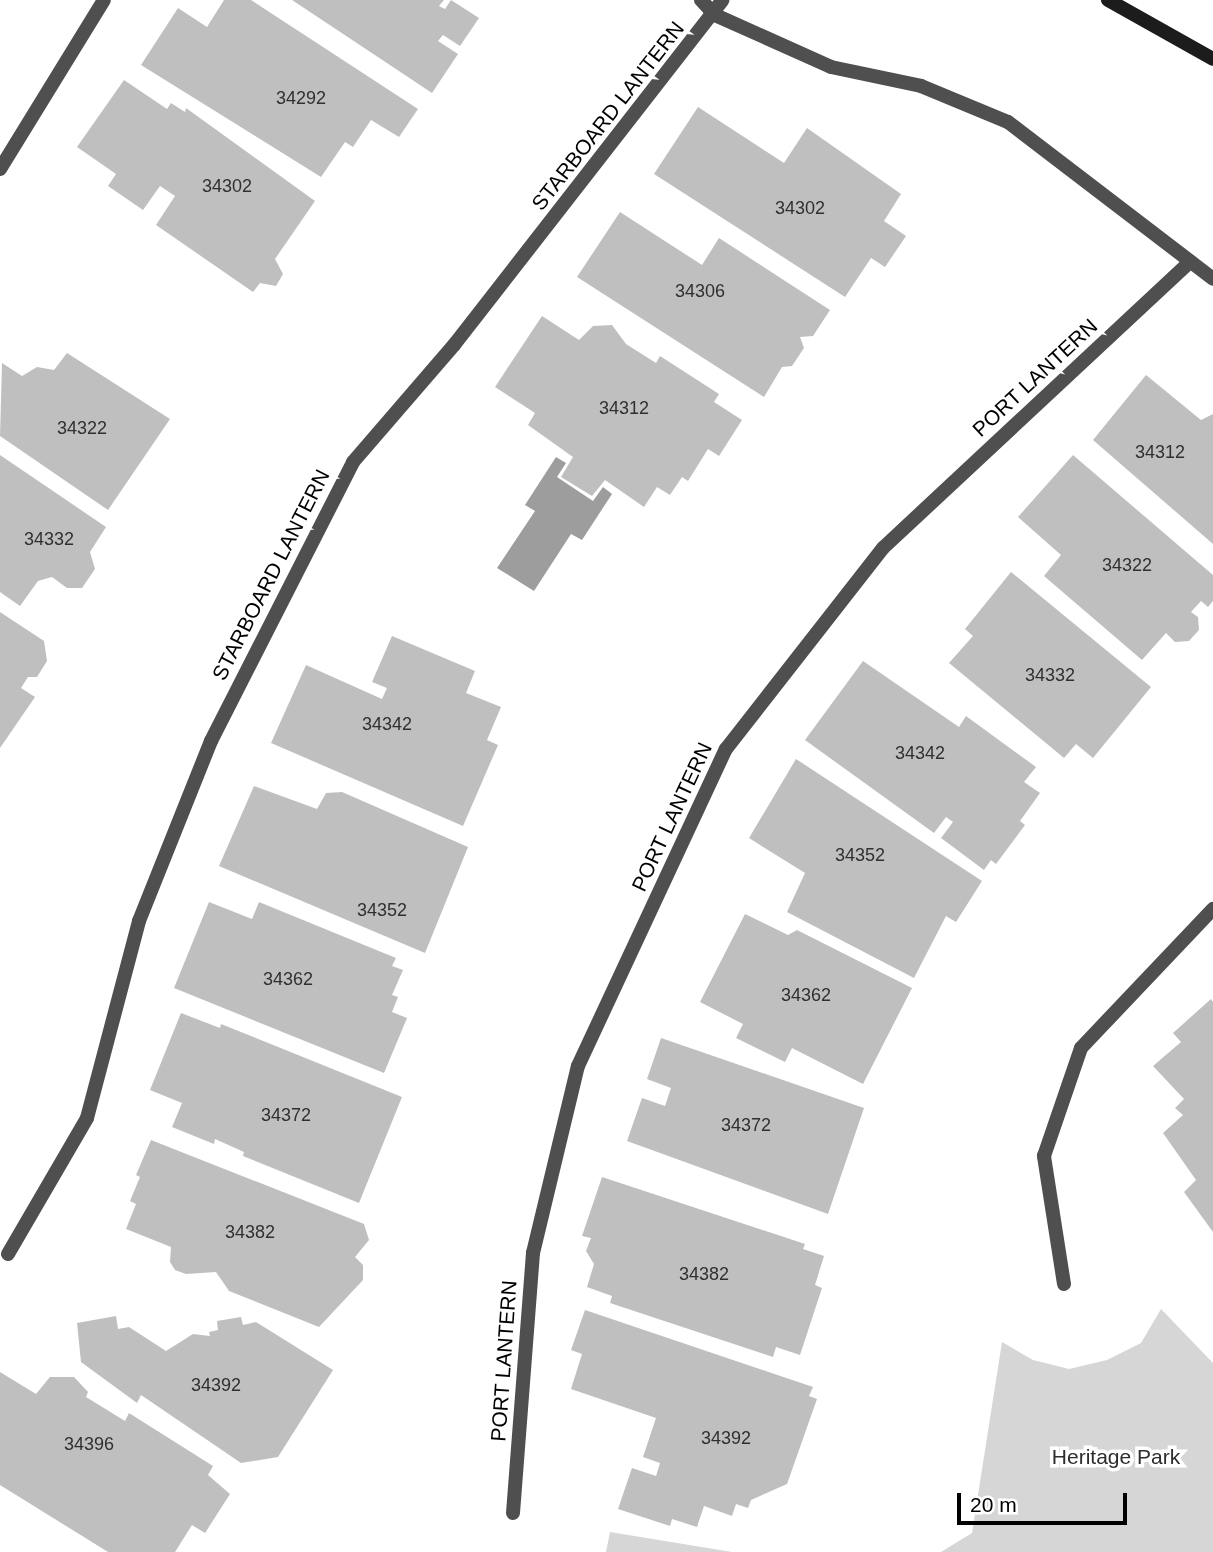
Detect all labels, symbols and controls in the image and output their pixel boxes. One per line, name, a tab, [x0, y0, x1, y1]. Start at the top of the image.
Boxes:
street label: STARBOARD LANTERN	[526, 16, 690, 216]
house number: 34292	[276, 87, 326, 109]
house number: 34302	[202, 175, 252, 197]
house number: 34302	[775, 197, 825, 219]
house number: 34306	[675, 280, 725, 302]
street label: PORT LANTERN	[967, 314, 1103, 442]
house number: 34312	[599, 397, 649, 419]
house number: 34322	[57, 417, 107, 439]
house number: 34312	[1135, 441, 1185, 463]
street label: STARBOARD LANTERN	[207, 465, 335, 685]
house number: 34332	[24, 528, 74, 550]
house number: 34322	[1102, 554, 1152, 576]
house number: 34332	[1025, 664, 1075, 686]
house number: 34342	[362, 713, 412, 735]
street label: PORT LANTERN	[626, 738, 718, 896]
house number: 34342	[895, 742, 945, 764]
house number: 34352	[835, 844, 885, 866]
house number: 34352	[357, 899, 407, 921]
house number: 34362	[263, 968, 313, 990]
house number: 34362	[781, 984, 831, 1006]
house number: 34372	[261, 1104, 311, 1126]
house number: 34372	[721, 1114, 771, 1136]
house number: 34382	[225, 1221, 275, 1243]
house number: 34382	[679, 1263, 729, 1285]
street label: PORT LANTERN	[486, 1279, 522, 1443]
house number: 34392	[191, 1374, 241, 1396]
house number: 34392	[701, 1427, 751, 1449]
house number: 34396	[64, 1433, 114, 1455]
park label: Heritage Park	[1052, 1444, 1180, 1470]
scale bar	[961, 1478, 1131, 1522]
text: 20 m	[970, 1493, 1017, 1516]

